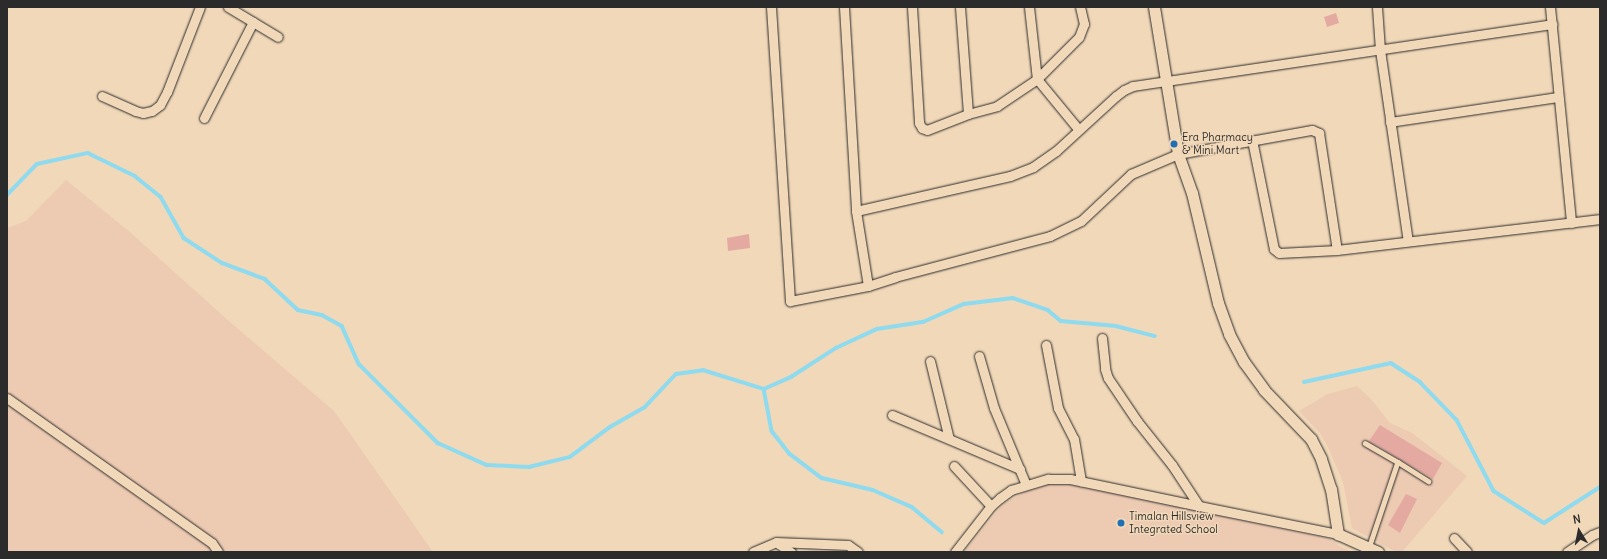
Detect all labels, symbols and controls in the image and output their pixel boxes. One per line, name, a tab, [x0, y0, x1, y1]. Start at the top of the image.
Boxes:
place label: Era Pharmacy & Mini Mart	[1182, 131, 1253, 157]
marker: Era Pharmacy & Mini Mart	[1169, 139, 1179, 149]
place label: Timalan Hillsview Integrated School	[1129, 510, 1218, 536]
north arrow	[1559, 511, 1599, 551]
text: N	[1572, 512, 1582, 527]
marker: Timalan Hillsview Integrated School	[1116, 518, 1126, 528]

